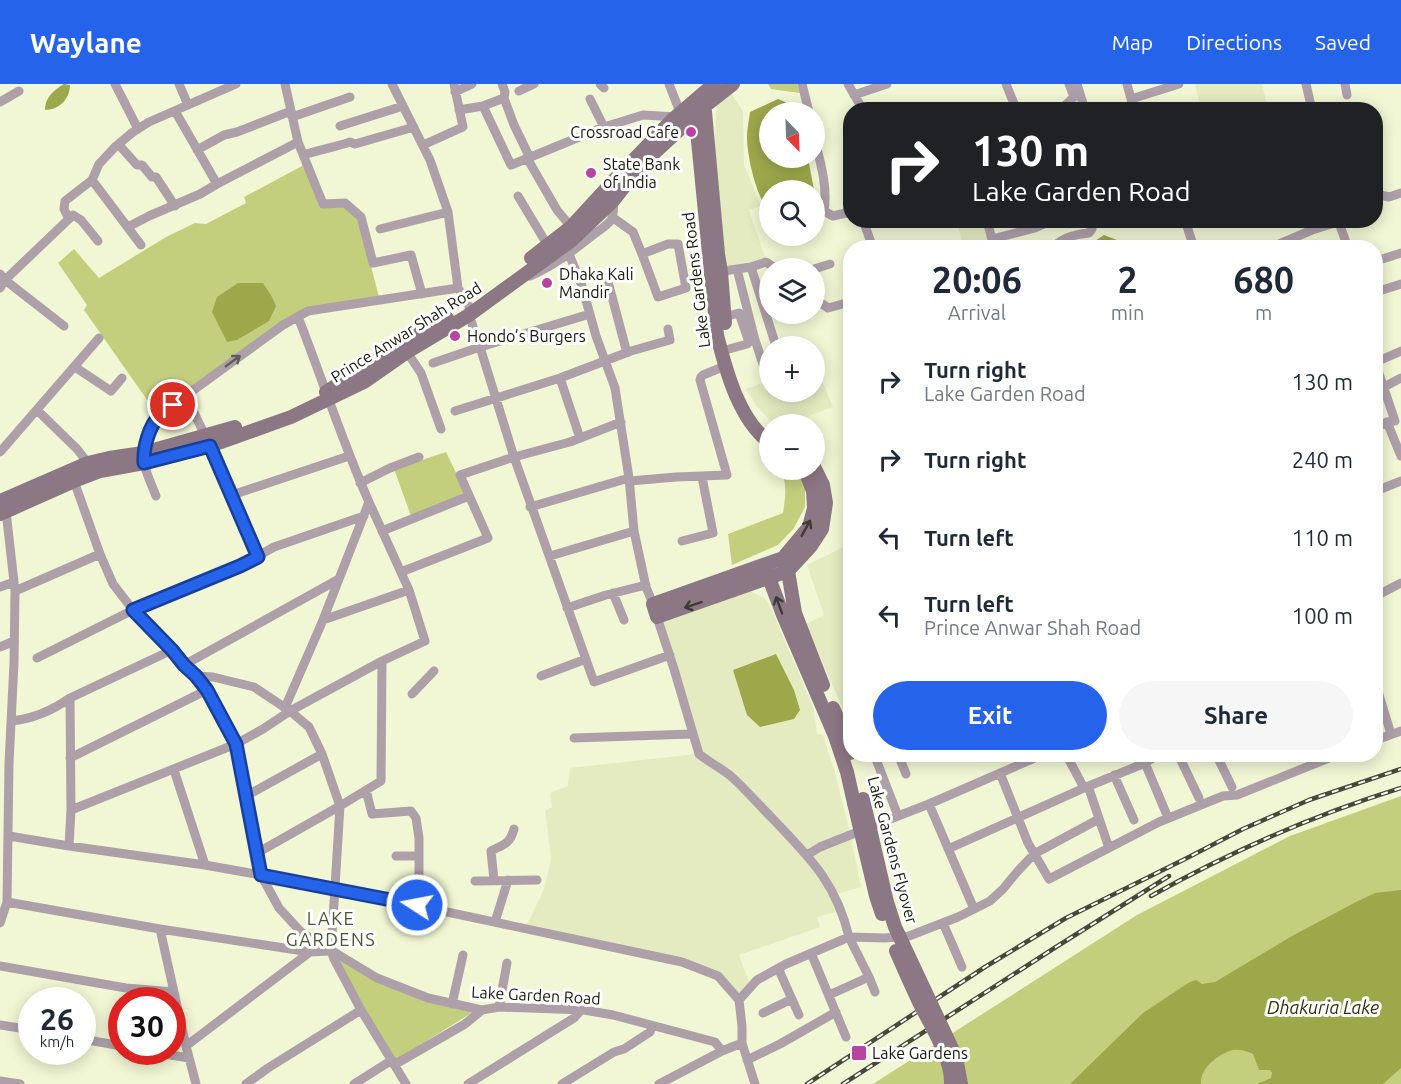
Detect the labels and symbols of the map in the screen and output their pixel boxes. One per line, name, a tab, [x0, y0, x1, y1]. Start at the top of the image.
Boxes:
north arrow	[759, 102, 825, 168]
place label: Crossroad Cafe	[570, 123, 679, 141]
marker: Crossroad Cafe	[684, 125, 698, 139]
place label: State Bank of India	[603, 155, 680, 191]
marker: State Bank of India	[584, 166, 598, 180]
street label: Lake Gardens Road	[679, 211, 713, 349]
place label: Dhaka Kali Mandir	[559, 265, 634, 301]
marker: Dhaka Kali Mandir	[540, 276, 554, 290]
street label: Prince Anwar Shah Road	[328, 278, 484, 386]
place label: Hondo’s Burgers	[467, 327, 586, 345]
marker: Hondo’s Burgers	[448, 329, 462, 343]
one-way arrow	[225, 355, 241, 367]
pin	[147, 379, 198, 430]
one-way arrow	[800, 520, 812, 537]
one-way arrow	[773, 596, 784, 615]
one-way arrow	[684, 600, 703, 611]
street label: Lake Gardens Flyover	[865, 774, 921, 926]
position arrow	[385, 873, 449, 937]
district label: LAKE GARDENS	[286, 908, 376, 949]
street label: Lake Garden Road	[471, 983, 601, 1007]
speed limit sign: 30	[108, 987, 186, 1065]
water label: Dhakuria Lake	[1267, 997, 1379, 1017]
marker: Lake Gardens	[850, 1044, 868, 1062]
place label: Lake Gardens	[872, 1044, 968, 1062]

